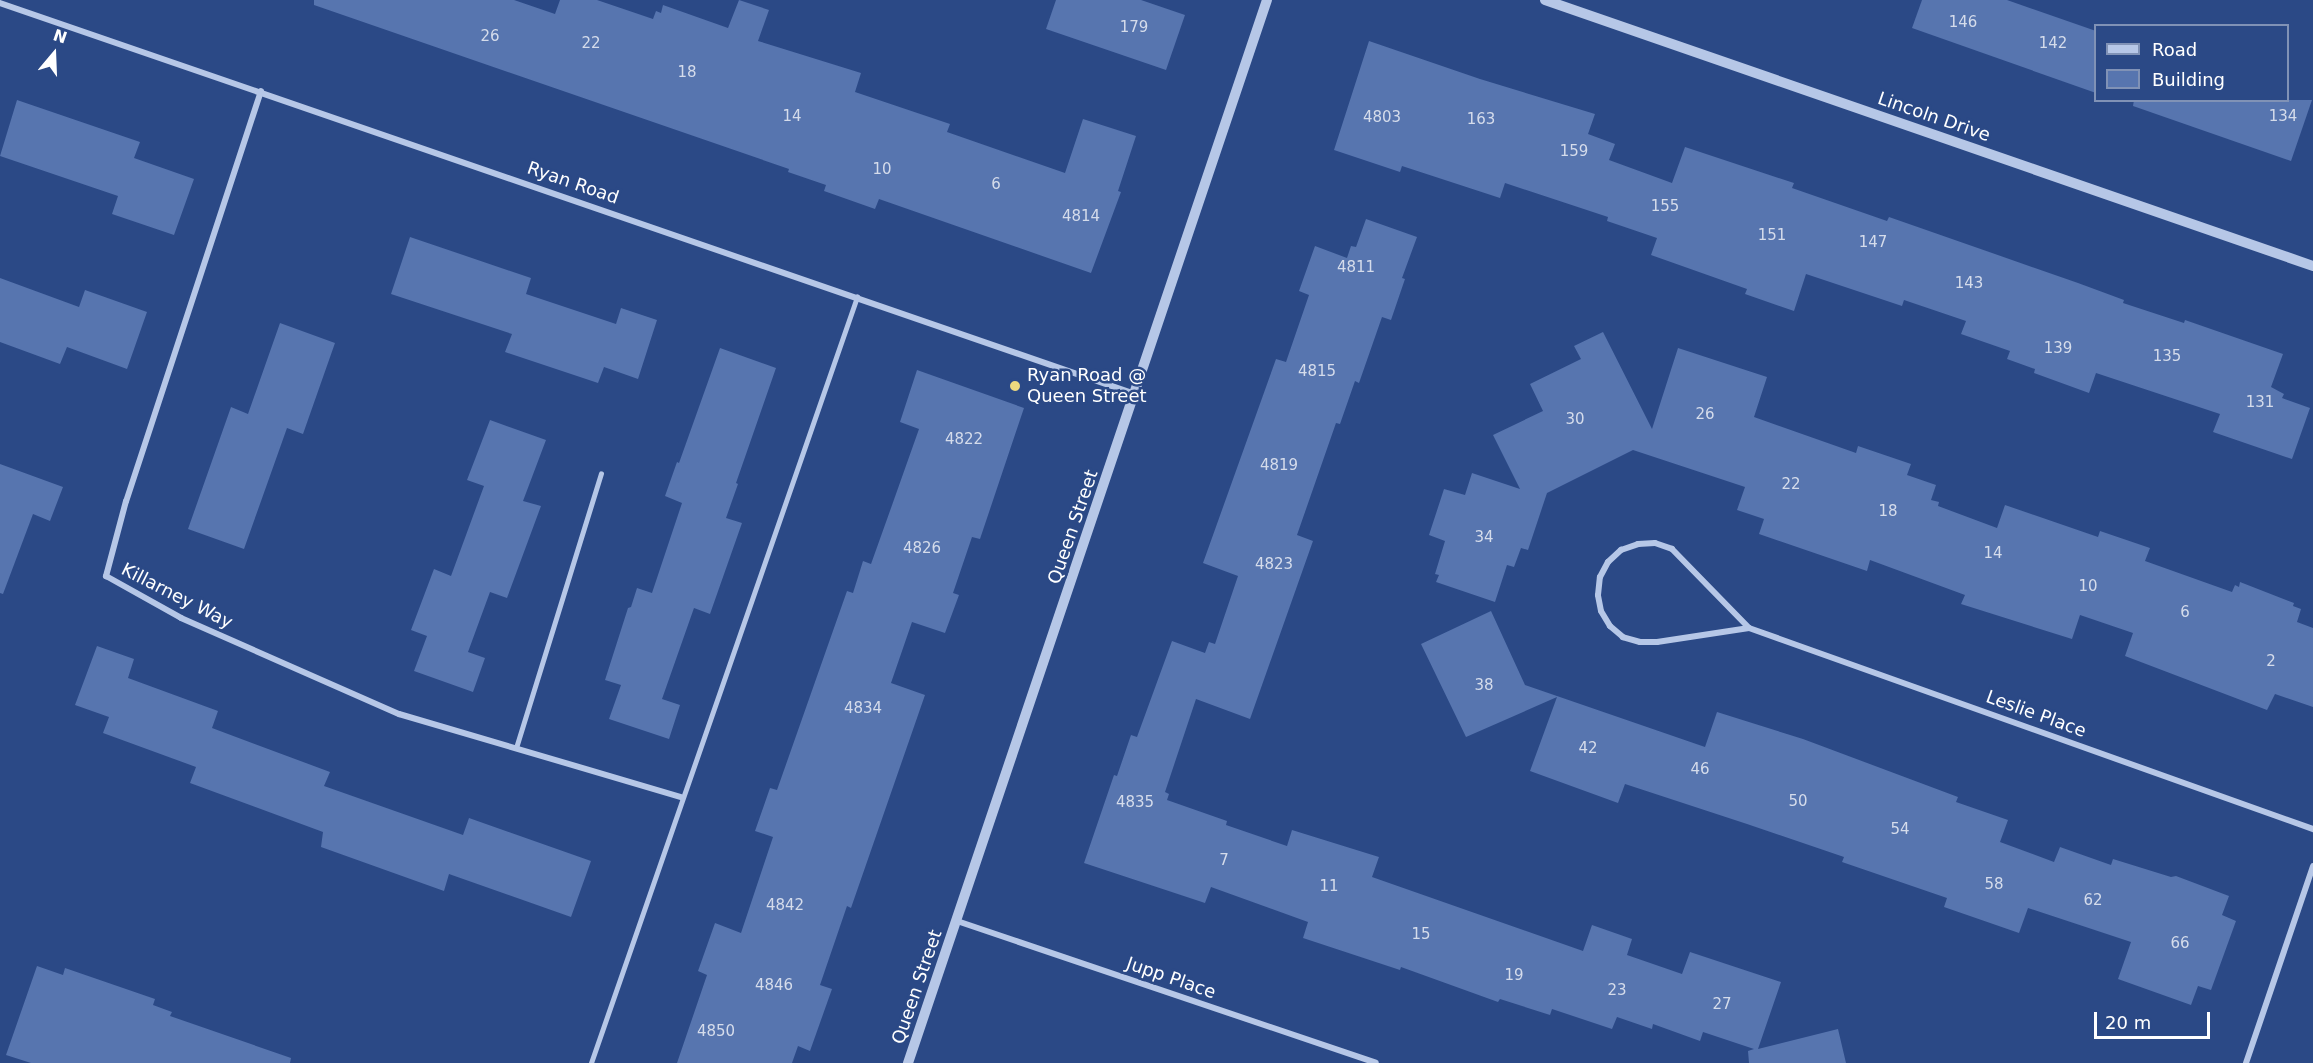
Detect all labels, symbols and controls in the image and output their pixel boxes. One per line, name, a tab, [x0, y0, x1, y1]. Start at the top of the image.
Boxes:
house number: 146	[1949, 14, 1977, 32]
house number: 179	[1120, 19, 1148, 37]
north arrow	[24, 24, 84, 84]
legend	[2094, 24, 2289, 102]
text: N	[51, 25, 69, 48]
house number: 26	[480, 28, 500, 46]
house number: 22	[581, 35, 601, 53]
house number: 142	[2039, 35, 2067, 53]
text: Road	[2152, 39, 2197, 60]
house number: 18	[677, 64, 697, 82]
text: Building	[2152, 69, 2225, 90]
street label: Lincoln Drive	[1875, 88, 1993, 146]
house number: 14	[782, 108, 802, 126]
house number: 134	[2269, 108, 2297, 126]
house number: 4803	[1363, 109, 1401, 127]
house number: 163	[1467, 111, 1495, 129]
house number: 159	[1560, 143, 1588, 161]
street label: Ryan Road	[524, 157, 622, 209]
house number: 10	[872, 161, 892, 179]
house number: 6	[991, 176, 1001, 194]
house number: 155	[1651, 198, 1679, 216]
house number: 4814	[1062, 208, 1100, 226]
house number: 151	[1758, 227, 1786, 245]
house number: 147	[1859, 234, 1887, 252]
house number: 4811	[1337, 259, 1375, 277]
house number: 143	[1955, 275, 1983, 293]
house number: 139	[2044, 340, 2072, 358]
house number: 135	[2153, 348, 2181, 366]
house number: 4815	[1298, 363, 1336, 381]
place label: Ryan Road @ Queen Street	[1027, 365, 1147, 407]
marker: Ryan Road @ Queen Street	[1008, 379, 1022, 393]
house number: 131	[2246, 394, 2274, 412]
house number: 26	[1695, 406, 1715, 424]
house number: 30	[1565, 411, 1585, 429]
house number: 4822	[945, 431, 983, 449]
house number: 4819	[1260, 457, 1298, 475]
street label: Queen Street	[1043, 467, 1103, 587]
house number: 22	[1781, 476, 1801, 494]
house number: 18	[1878, 503, 1898, 521]
house number: 34	[1474, 529, 1494, 547]
house number: 4826	[903, 540, 941, 558]
house number: 14	[1983, 545, 2003, 563]
house number: 4823	[1255, 556, 1293, 574]
street label: Killarney Way	[118, 559, 236, 633]
house number: 10	[2078, 578, 2098, 596]
house number: 6	[2180, 604, 2190, 622]
house number: 2	[2266, 653, 2276, 671]
house number: 38	[1474, 677, 1494, 695]
street label: Leslie Place	[1983, 686, 2089, 742]
house number: 4834	[844, 700, 882, 718]
house number: 42	[1578, 740, 1598, 758]
house number: 46	[1690, 761, 1710, 779]
house number: 50	[1788, 793, 1808, 811]
house number: 4835	[1116, 794, 1154, 812]
house number: 54	[1890, 821, 1910, 839]
house number: 7	[1219, 852, 1229, 870]
house number: 58	[1984, 876, 2004, 894]
house number: 11	[1319, 878, 1339, 896]
house number: 62	[2083, 892, 2103, 910]
house number: 4842	[766, 897, 804, 915]
house number: 15	[1411, 926, 1431, 944]
street label: Queen Street	[887, 927, 947, 1047]
house number: 66	[2170, 935, 2190, 953]
street label: Jupp Place	[1123, 953, 1219, 1003]
house number: 19	[1504, 967, 1524, 985]
house number: 4846	[755, 977, 793, 995]
house number: 23	[1607, 982, 1627, 1000]
house number: 27	[1712, 996, 1732, 1014]
scale bar	[2097, 1000, 2212, 1038]
text: 20 m	[2105, 1012, 2151, 1033]
house number: 4850	[697, 1023, 735, 1041]

